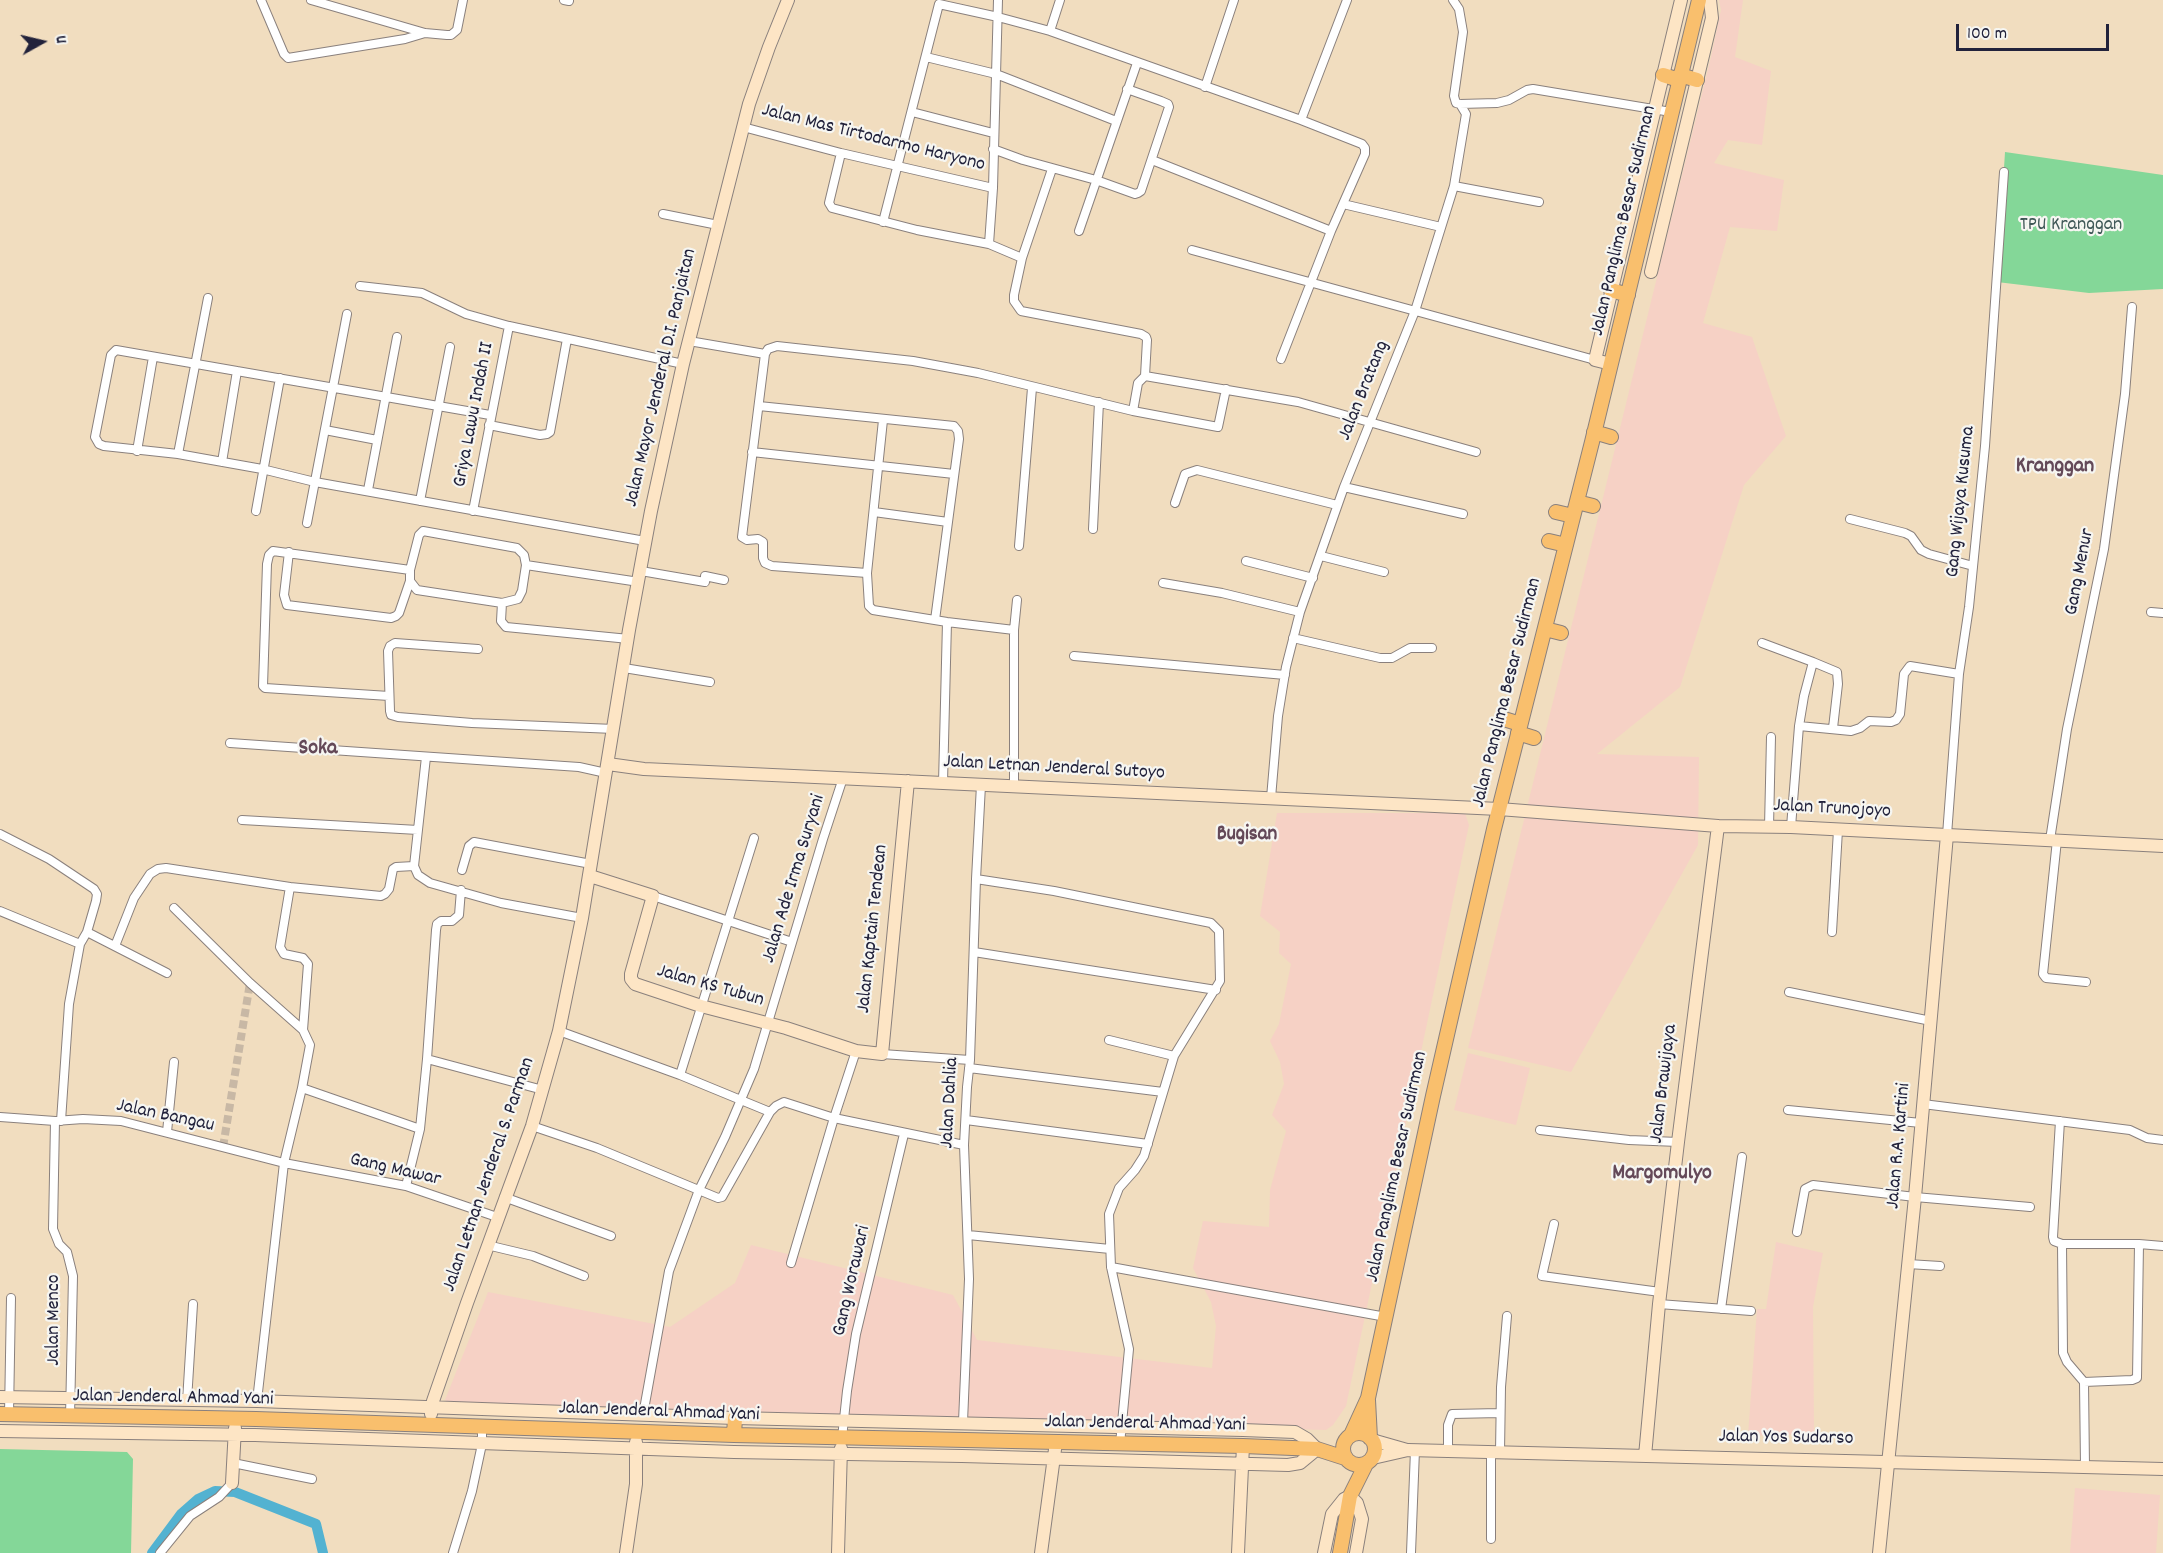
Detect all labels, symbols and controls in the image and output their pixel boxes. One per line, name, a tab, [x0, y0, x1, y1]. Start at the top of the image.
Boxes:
north arrow	[12, 12, 72, 72]
scale bar	[1959, 12, 2112, 50]
text: 100 m	[1967, 22, 2007, 47]
text: U	[48, 34, 72, 45]
street label: Jalan Mas Tirtodarmo Haryono	[759, 100, 987, 178]
street label: Jalan Panglima Besar Sudirman	[1587, 104, 1663, 338]
park label: TPU Kranggan	[2020, 214, 2122, 238]
street label: Jalan Mayor Jenderal D.I. Panjaitan	[621, 247, 703, 509]
street label: Jalan Bratang	[1334, 338, 1396, 444]
street label: Griya Lawu Indah II	[449, 340, 501, 490]
street label: Gang Wijaya Kusuma	[1942, 425, 1982, 579]
district label: Kranggan	[2016, 455, 2094, 481]
street label: Gang Menur	[2061, 527, 2101, 617]
street label: Jalan Panglima Besar Sudirman	[1468, 576, 1548, 810]
district label: Soka	[299, 737, 337, 763]
street label: Jalan Letnan Jenderal Sutoyo	[943, 751, 1165, 787]
street label: Jalan Ade Irma Suryani	[758, 792, 832, 966]
street label: Jalan Trunojoyo	[1772, 795, 1892, 825]
district label: Bugisan	[1217, 823, 1277, 849]
street label: Jalan Kaptain Tendean	[853, 843, 895, 1015]
street label: Jalan KS Tubun	[654, 960, 766, 1014]
street label: Jalan Brawijaya	[1646, 1023, 1684, 1145]
street label: Jalan Panglima Besar Sudirman	[1362, 1049, 1434, 1285]
street label: Jalan Letnan Jenderal S. Parman	[439, 1055, 541, 1295]
street label: Jalan Dahlia	[937, 1057, 965, 1149]
street label: Jalan R.A. Kartini	[1883, 1082, 1917, 1210]
street label: Jalan Bangau	[114, 1095, 216, 1139]
street label: Gang Mawar	[347, 1149, 443, 1193]
district label: Margomulyo	[1612, 1162, 1712, 1188]
street label: Gang Worawari	[829, 1223, 877, 1339]
street label: Jalan Menco	[43, 1274, 67, 1366]
street label: Jalan Jenderal Ahmad Yani	[72, 1385, 274, 1413]
street label: Jalan Jenderal Ahmad Yani	[558, 1397, 760, 1429]
street label: Jalan Jenderal Ahmad Yani	[1044, 1411, 1246, 1439]
street label: Jalan Yos Sudarso	[1718, 1426, 1854, 1452]

